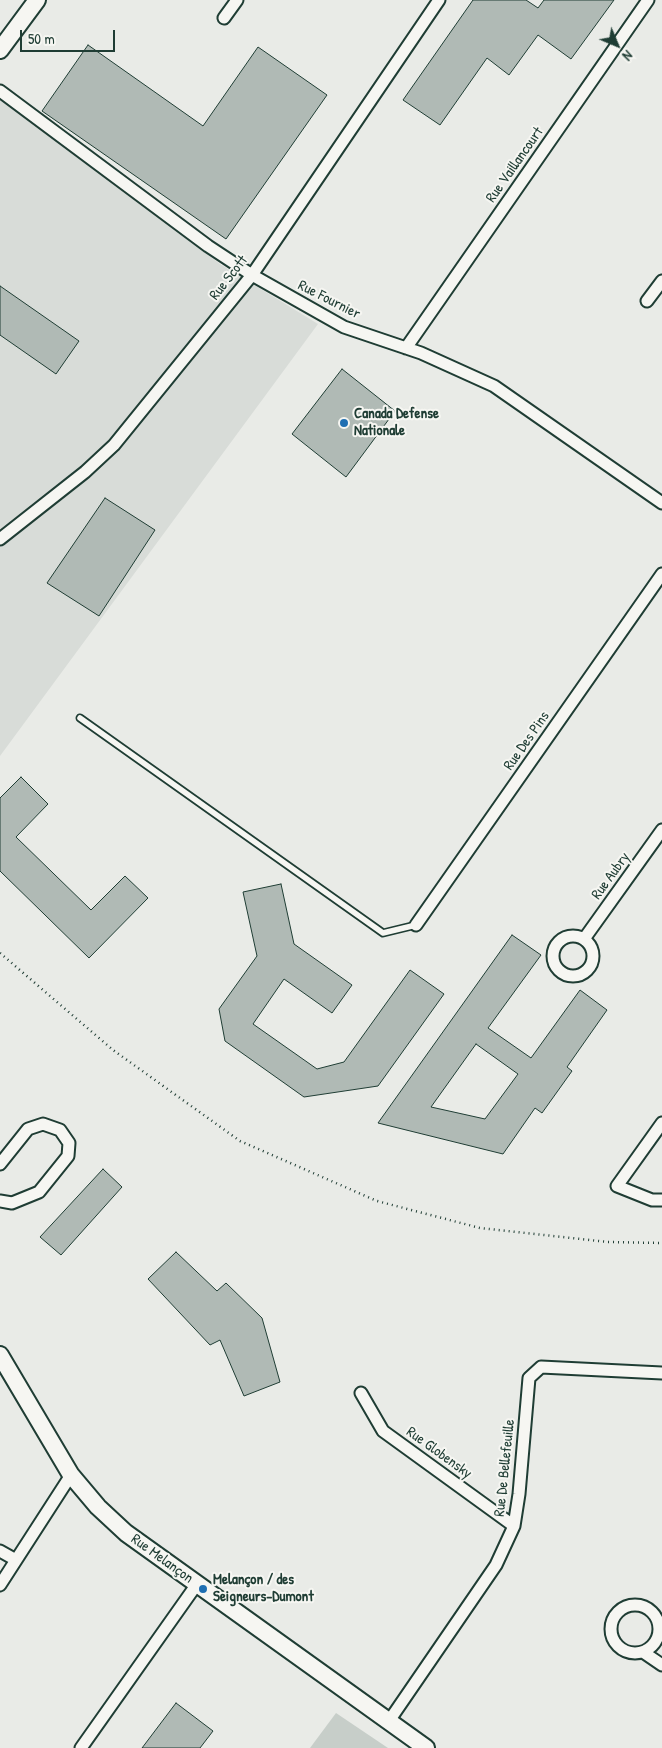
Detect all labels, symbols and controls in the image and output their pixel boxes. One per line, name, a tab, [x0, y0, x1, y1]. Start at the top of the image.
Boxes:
scale bar	[22, 20, 118, 52]
north arrow	[592, 20, 642, 70]
text: 50 m	[28, 28, 55, 49]
text: N	[619, 47, 637, 65]
street label: Rue Vaillancourt	[482, 124, 548, 206]
street label: Rue Scott	[206, 252, 252, 304]
street label: Rue Fournier	[295, 277, 363, 323]
place label: Canada Defense Nationale	[354, 405, 439, 440]
marker: Canada Defense Nationale	[338, 417, 350, 429]
street label: Rue Des Pins	[500, 708, 554, 774]
street label: Rue Aubry	[588, 849, 634, 903]
street label: Rue De Bellefeuille	[491, 1418, 519, 1518]
street label: Rue Globensky	[403, 1423, 475, 1483]
street label: Rue Melançon	[127, 1530, 197, 1588]
place label: Melançon / des Seigneurs-Dumont	[213, 1571, 314, 1606]
marker: Melançon / des Seigneurs-Dumont	[197, 1583, 209, 1595]

